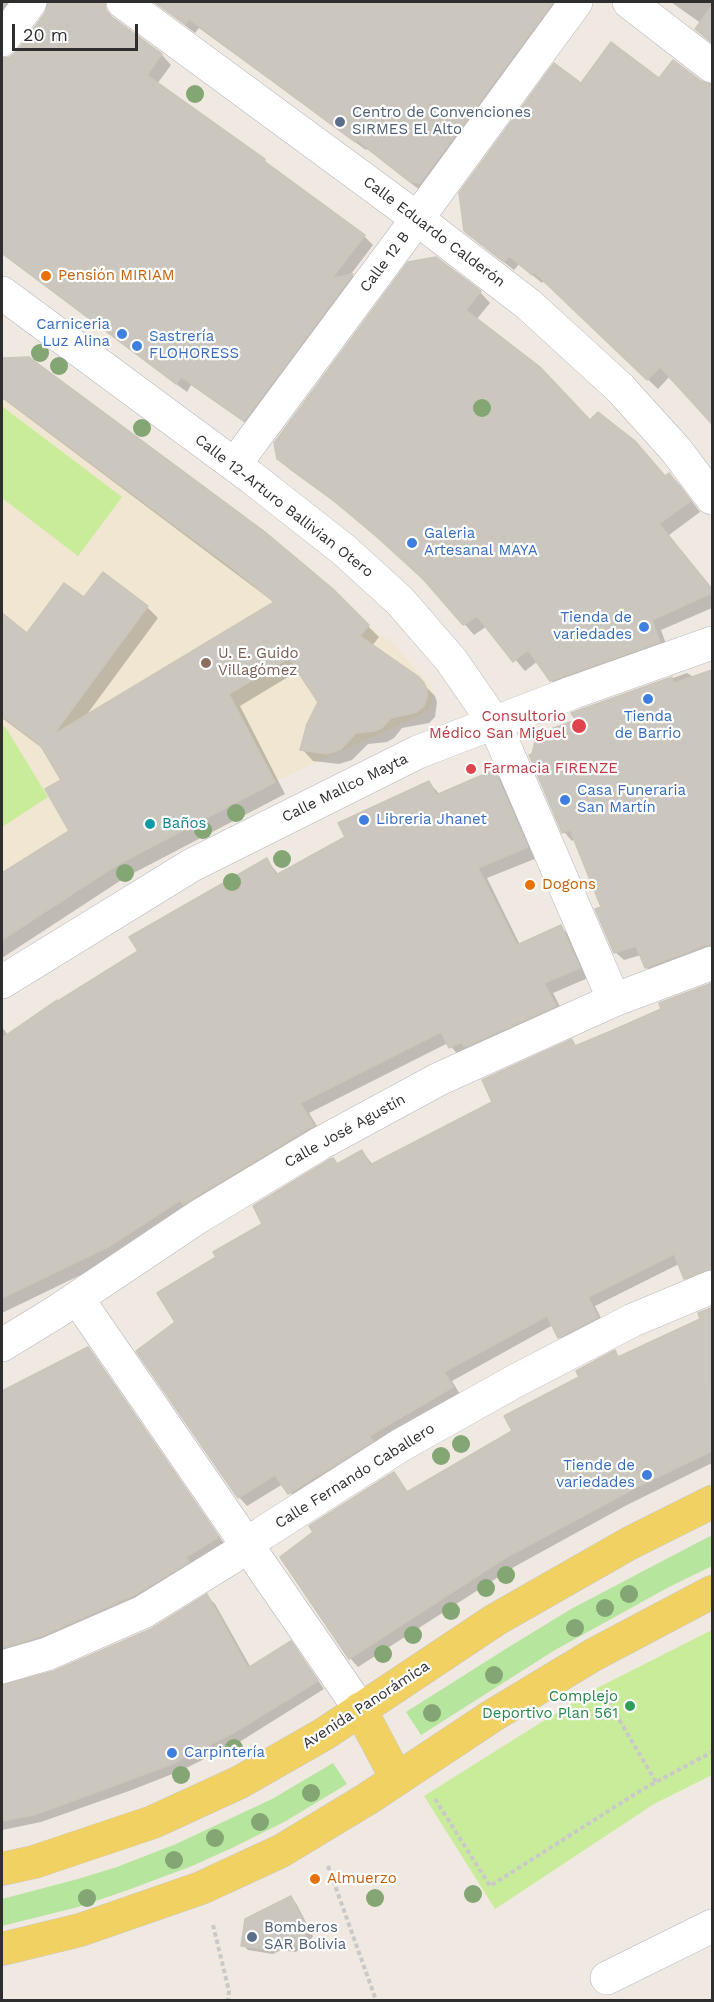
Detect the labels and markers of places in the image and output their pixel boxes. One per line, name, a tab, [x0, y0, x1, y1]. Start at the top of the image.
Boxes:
place label: Centro de Convenciones SIRMES El Alto	[352, 104, 531, 139]
marker: Centro de Convenciones SIRMES El Alto	[333, 115, 347, 129]
place label: Pensión MIRIAM	[58, 267, 175, 285]
marker: Pensión MIRIAM	[39, 269, 53, 283]
place label: Carniceria Luz Alina	[36, 316, 110, 351]
marker: Carniceria Luz Alina	[115, 327, 129, 341]
place label: Sastrería FLOHORESS	[149, 328, 239, 363]
marker: Sastrería FLOHORESS	[130, 339, 144, 353]
place label: Galeria Artesanal MAYA	[424, 525, 538, 560]
marker: Galeria Artesanal MAYA	[405, 536, 419, 550]
place label: Tienda de variedades	[553, 609, 632, 644]
marker: Tienda de variedades	[637, 620, 651, 634]
place label: U. E. Guido Villagómez	[218, 645, 299, 680]
marker: U. E. Guido Villagómez	[199, 656, 213, 670]
marker: Tienda de Barrio	[641, 692, 655, 706]
place label: Consultorio Médico San Miguel	[429, 708, 566, 743]
place label: Tienda de Barrio	[615, 708, 681, 743]
marker: Consultorio Médico San Miguel	[570, 717, 588, 735]
place label: Farmacia FIRENZE	[483, 760, 618, 778]
marker: Farmacia FIRENZE	[464, 762, 478, 776]
place label: Casa Funeraria San Martín	[577, 782, 686, 817]
marker: Casa Funeraria San Martín	[558, 793, 572, 807]
place label: Libreria Jhanet	[376, 811, 487, 829]
marker: Libreria Jhanet	[357, 813, 371, 827]
place label: Baños	[162, 815, 206, 833]
marker: Baños	[143, 817, 157, 831]
place label: Dogons	[542, 876, 596, 894]
marker: Dogons	[523, 878, 537, 892]
place label: Tiende de variedades	[556, 1457, 635, 1492]
marker: Tiende de variedades	[640, 1468, 654, 1482]
place label: Complejo Deportivo Plan 561	[482, 1688, 618, 1723]
marker: Complejo Deportivo Plan 561	[623, 1699, 637, 1713]
place label: Carpintería	[184, 1744, 265, 1762]
marker: Carpintería	[165, 1746, 179, 1760]
place label: Almuerzo	[327, 1870, 397, 1888]
marker: Almuerzo	[308, 1872, 322, 1886]
place label: Bomberos SAR Bolivia	[264, 1919, 346, 1954]
marker: Bomberos SAR Bolivia	[245, 1930, 259, 1944]

